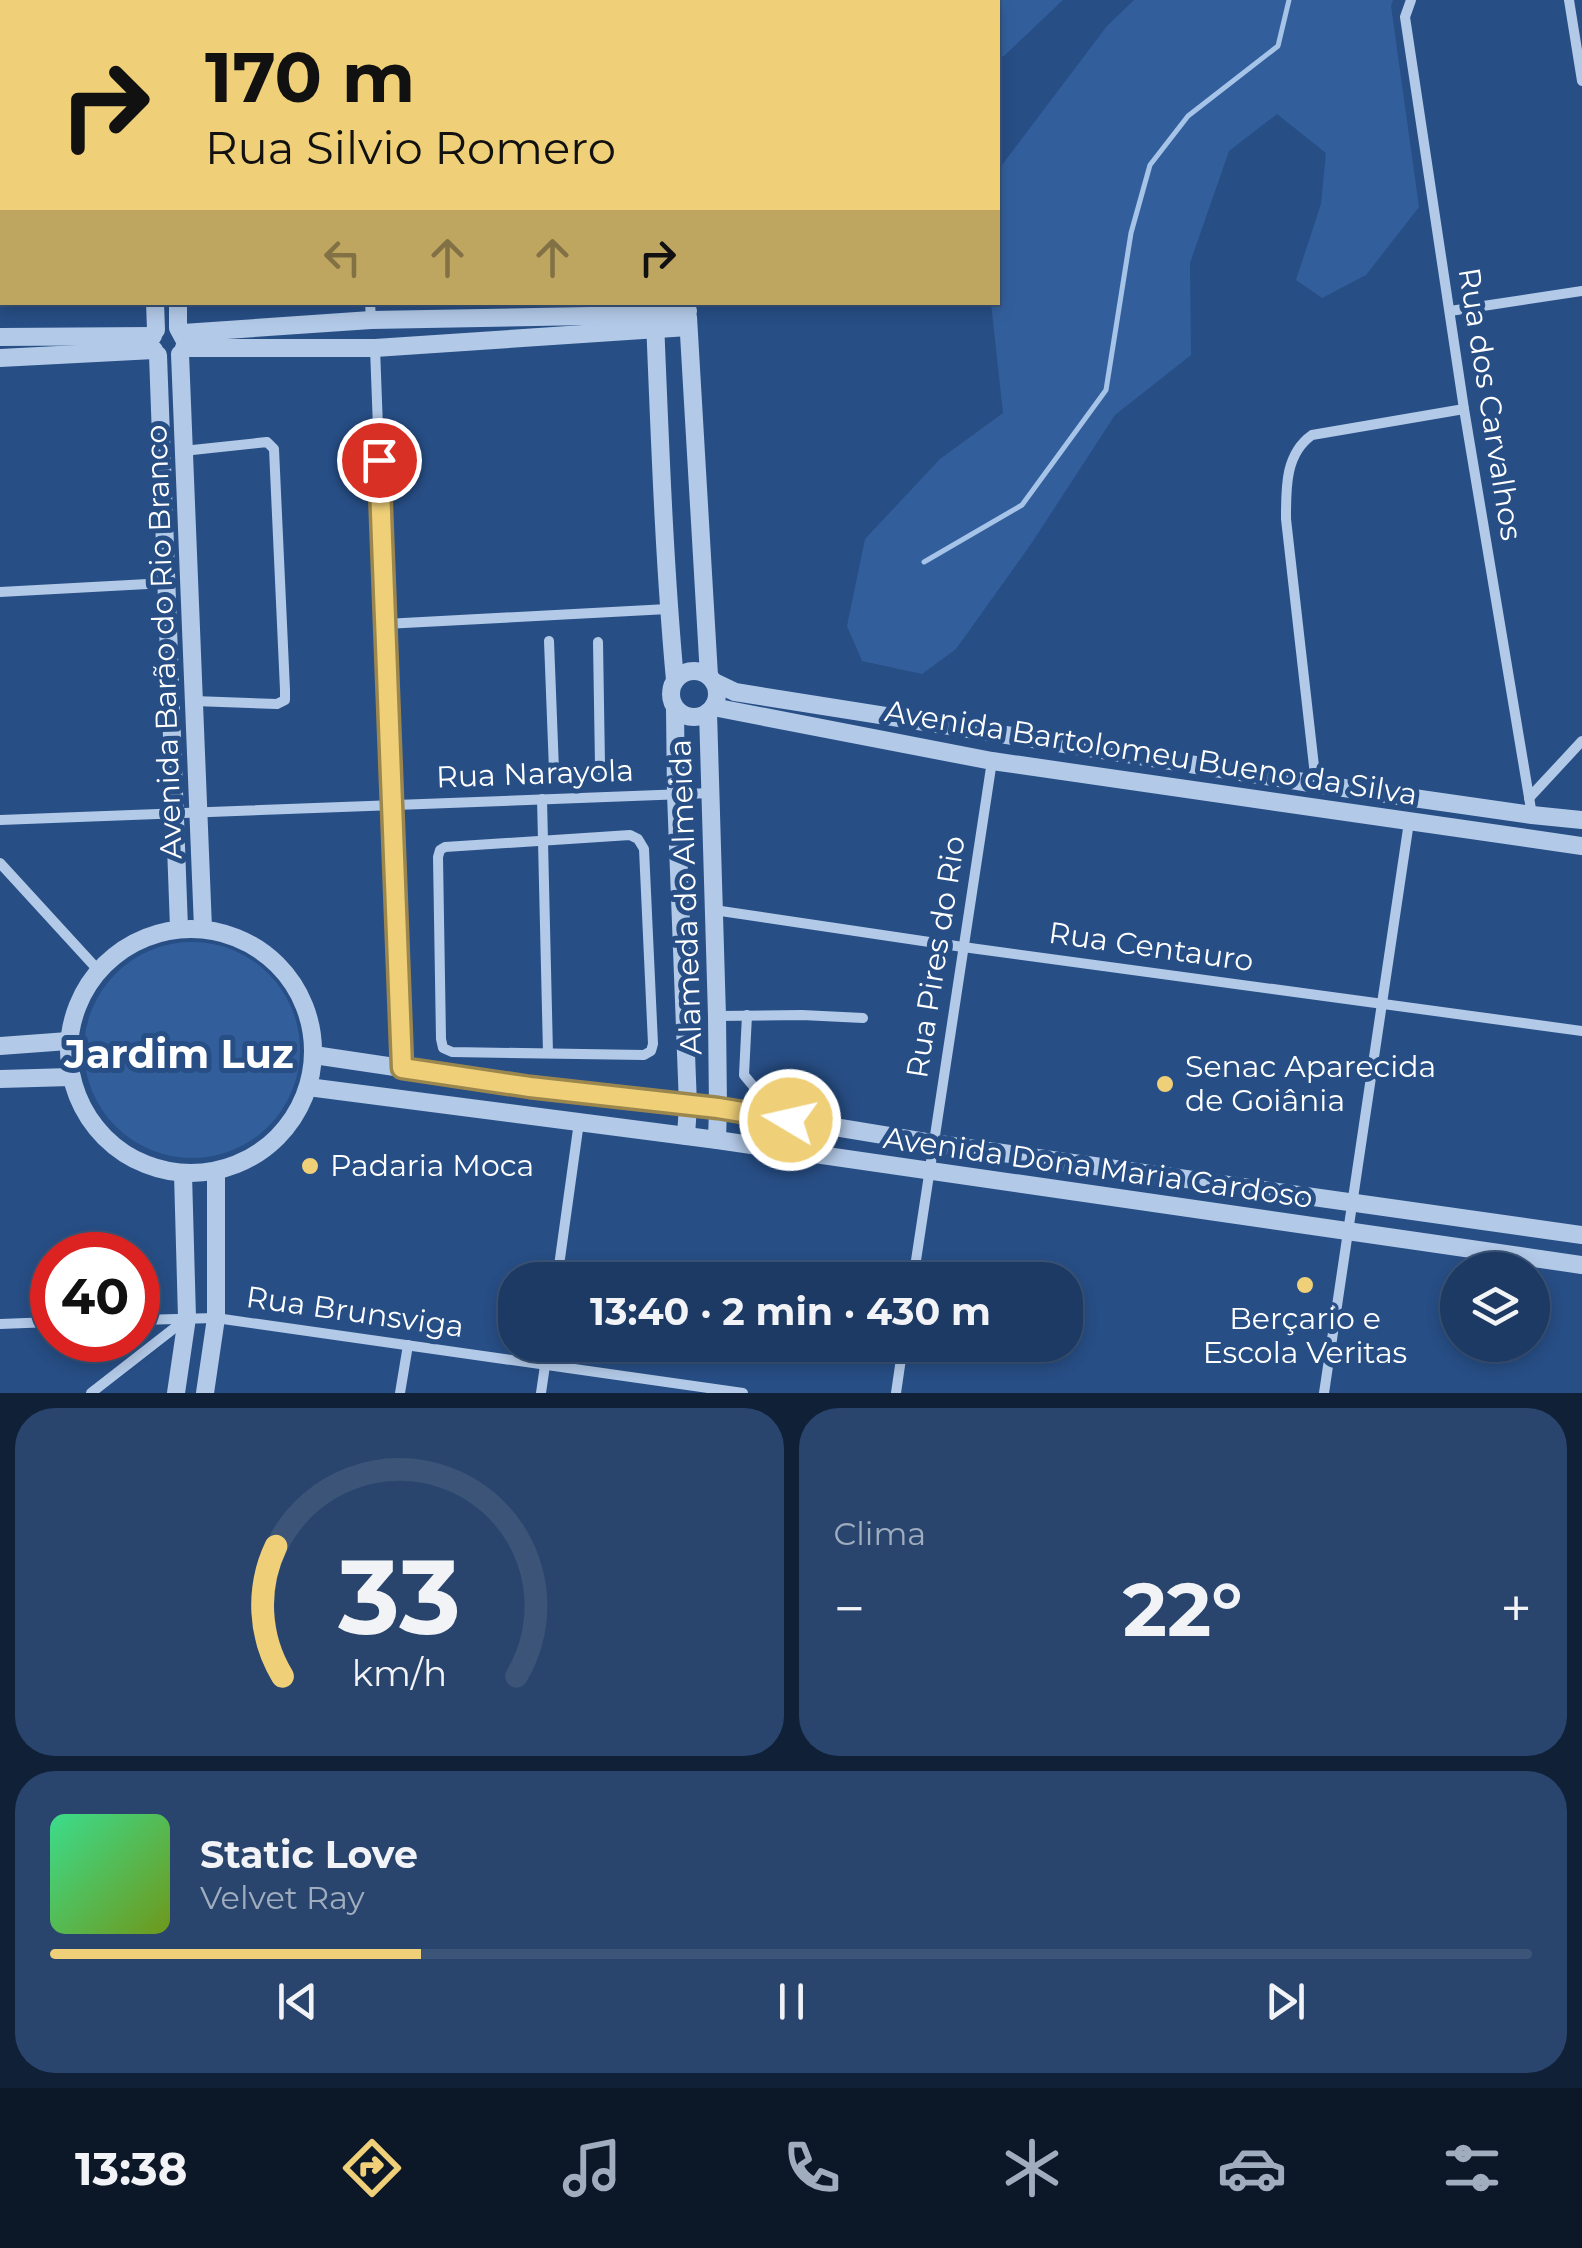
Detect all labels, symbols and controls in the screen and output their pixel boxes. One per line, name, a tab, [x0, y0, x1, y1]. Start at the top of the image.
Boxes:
text: 170 m	[205, 34, 415, 120]
icon: right	[40, 40, 170, 170]
text: Rua Silvio Romero	[205, 120, 616, 175]
icon: left	[315, 230, 370, 285]
icon: ahead	[420, 230, 475, 285]
icon: ahead	[525, 230, 580, 285]
icon: right	[630, 230, 685, 285]
street label: Rua dos Carvalhos	[1451, 265, 1530, 543]
pin	[337, 418, 422, 503]
street label: Avenida Barão do Rio Branco	[137, 424, 190, 860]
icon: arrive	[352, 433, 407, 488]
street label: Avenida Bartolomeu Bueno da Silva	[882, 692, 1420, 813]
street label: Alameda do Almeida	[662, 739, 709, 1055]
street label: Rua Narayola	[435, 752, 634, 795]
street label: Rua Pires do Rio	[898, 833, 973, 1081]
street label: Rua Centauro	[1046, 914, 1256, 979]
district label: Jardim Luz	[63, 1029, 294, 1078]
place label: Senac Aparecida de Goiânia	[1185, 1048, 1436, 1119]
position arrow	[738, 1068, 842, 1172]
marker: Senac Aparecida de Goiânia	[1154, 1073, 1176, 1095]
street label: Avenida Dona Maria Cardoso	[881, 1119, 1315, 1216]
place label: Padaria Moca	[330, 1147, 534, 1184]
marker: Padaria Moca	[299, 1155, 321, 1177]
speed limit sign: 40	[30, 1232, 160, 1362]
map controls	[1440, 1252, 1550, 1362]
button: layers	[1440, 1252, 1550, 1362]
marker: Berçario e Escola Veritas	[1294, 1274, 1316, 1296]
street label: Rua Brunsviga	[244, 1278, 466, 1345]
text: 13:40 · 2 min · 430 m	[590, 1288, 991, 1335]
place label: Berçario e Escola Veritas	[1203, 1300, 1407, 1371]
text: Clima	[834, 1514, 926, 1553]
text: 33	[337, 1533, 461, 1660]
text: 22°	[1123, 1563, 1243, 1655]
text: −	[834, 1575, 865, 1642]
text: +	[1500, 1575, 1532, 1642]
text: km/h	[352, 1651, 447, 1695]
text: Static Love	[200, 1831, 418, 1878]
text: Velvet Ray	[200, 1878, 365, 1917]
icon: previous	[270, 1974, 325, 2029]
icon: pause	[764, 1974, 819, 2029]
icon: next	[1258, 1974, 1313, 2029]
icon: directions	[337, 2133, 407, 2203]
icon: music	[557, 2133, 627, 2203]
icon: phone	[777, 2133, 847, 2203]
icon: climate	[997, 2133, 1067, 2203]
icon: car	[1217, 2133, 1287, 2203]
icon: filters	[1437, 2133, 1507, 2203]
text: 13:38	[75, 2141, 187, 2196]

